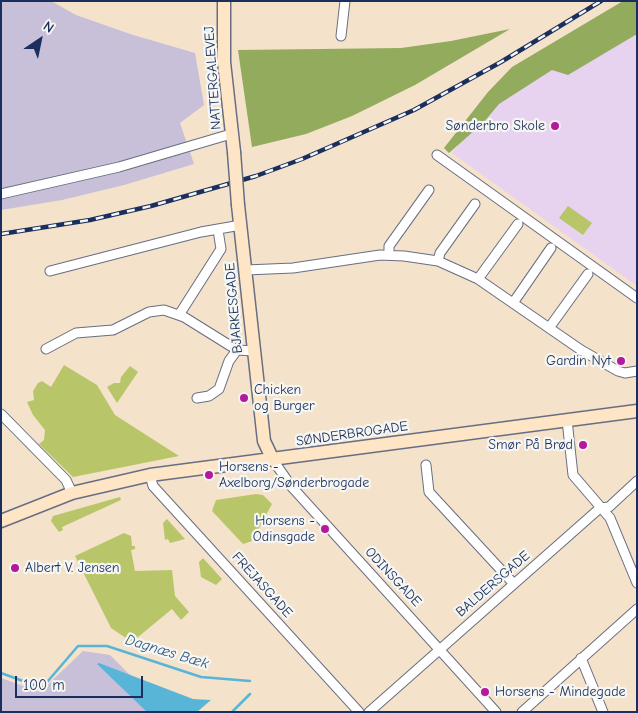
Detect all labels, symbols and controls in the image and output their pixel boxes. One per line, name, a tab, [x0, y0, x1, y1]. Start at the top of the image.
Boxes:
north arrow	[15, 15, 65, 65]
text: N	[40, 18, 57, 37]
street label: NATTERGALEVEJ	[201, 26, 225, 130]
place label: Sønderbro Skole	[446, 118, 545, 134]
marker: Sønderbro Skole	[549, 120, 561, 132]
street label: BJARKESGADE	[222, 262, 246, 354]
place label: Gardin Nyt	[546, 353, 611, 369]
marker: Gardin Nyt	[615, 355, 627, 367]
place label: Chicken og Burger	[254, 382, 314, 414]
marker: Chicken og Burger	[238, 392, 250, 404]
street label: SØNDERBROGADE	[295, 418, 409, 450]
place label: Smør På Brød	[488, 437, 573, 453]
marker: Smør På Brød	[577, 439, 589, 451]
place label: Horsens - Axelborg/Sønderbrogade	[219, 459, 369, 492]
marker: Horsens - Axelborg/Sønderbrogade	[203, 469, 215, 481]
place label: Horsens - Odinsgade	[253, 513, 315, 546]
marker: Horsens - Odinsgade	[319, 523, 331, 535]
street label: ODINSGADE	[361, 544, 425, 610]
street label: BALDERSGADE	[453, 547, 533, 621]
street label: FREJASGADE	[228, 549, 296, 621]
place label: Albert V. Jensen	[25, 560, 120, 576]
marker: Albert V. Jensen	[9, 562, 21, 574]
water label: Dagnæs Bæk	[123, 631, 211, 673]
scale bar	[18, 666, 145, 698]
text: 100 m	[23, 676, 65, 694]
place label: Horsens - Mindegade	[495, 684, 626, 700]
marker: Horsens - Mindegade	[479, 686, 491, 698]

